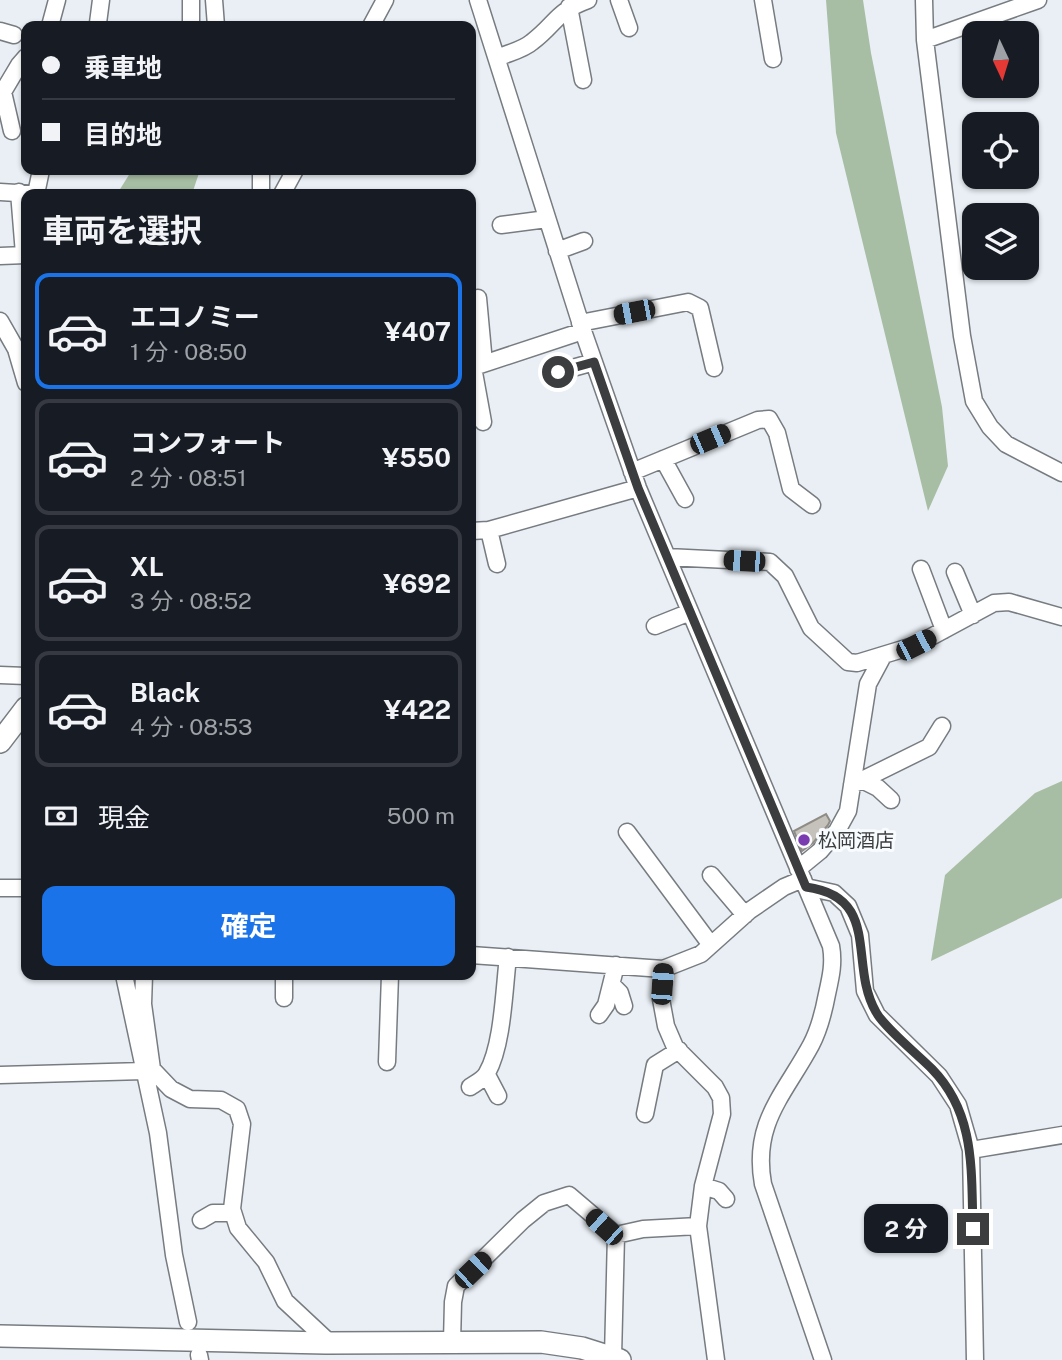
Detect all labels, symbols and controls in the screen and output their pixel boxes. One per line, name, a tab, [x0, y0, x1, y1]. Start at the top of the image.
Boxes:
north arrow	[962, 21, 1040, 98]
map controls	[962, 21, 1039, 280]
text: 乗車地	[84, 52, 162, 83]
button: locate	[962, 112, 1039, 189]
text: 目的地	[84, 119, 162, 150]
button: layers	[962, 203, 1039, 280]
text: 車両を選択	[42, 212, 202, 249]
car	[612, 298, 657, 326]
icon: car	[46, 300, 109, 363]
text: エコノミー	[130, 301, 260, 332]
text: ¥407	[384, 316, 451, 347]
text: 1 分 · 08:50	[130, 338, 247, 365]
route start	[542, 356, 574, 388]
car	[687, 421, 734, 457]
icon: car	[46, 426, 109, 489]
text: コンフォート	[130, 427, 285, 458]
text: ¥550	[382, 442, 451, 473]
text: 2 分 · 08:51	[130, 464, 247, 491]
car	[723, 549, 766, 573]
text: XL	[130, 551, 164, 582]
icon: car	[46, 552, 109, 615]
text: ¥692	[383, 568, 451, 599]
text: 3 分 · 08:52	[130, 587, 252, 614]
car	[893, 626, 940, 664]
text: Black	[130, 677, 200, 708]
icon: car	[46, 678, 109, 741]
text: ¥422	[384, 694, 451, 725]
text: 4 分 · 08:53	[130, 713, 253, 740]
icon: cash	[42, 797, 80, 835]
text: 現金	[98, 802, 150, 833]
text: 500 m	[387, 802, 455, 829]
place label: 松岡酒店	[818, 829, 894, 851]
marker: 松岡酒店	[796, 832, 812, 848]
button: 確定	[42, 886, 455, 966]
car	[651, 962, 674, 1006]
callout: 2 分	[864, 1204, 948, 1254]
car	[582, 1205, 627, 1249]
route end	[957, 1213, 989, 1245]
text: 2 分	[885, 1215, 927, 1242]
car	[451, 1248, 496, 1292]

